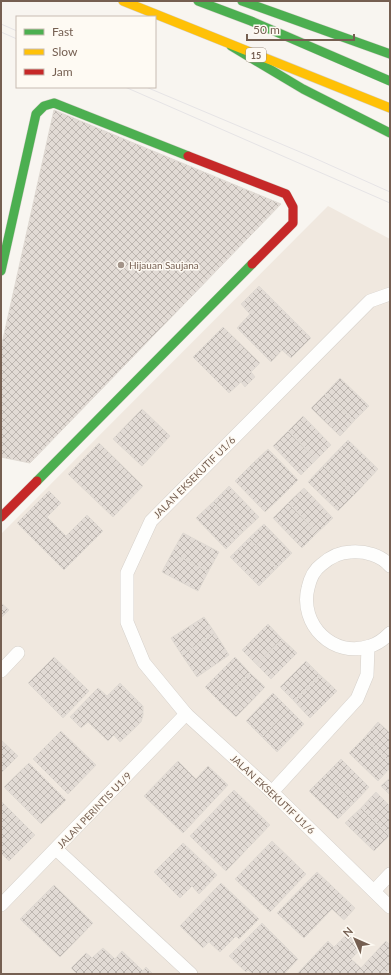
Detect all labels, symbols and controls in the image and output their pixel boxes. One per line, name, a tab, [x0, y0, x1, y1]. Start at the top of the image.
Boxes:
legend	[16, 16, 156, 88]
scale bar	[247, 16, 354, 42]
text: 50 m	[253, 22, 280, 37]
text: Fast	[52, 24, 74, 39]
text: Slow	[52, 44, 78, 59]
road number: 15	[246, 48, 266, 62]
text: Jam	[52, 64, 73, 79]
place label: Hijauan Saujana	[129, 259, 199, 271]
marker: Hijauan Saujana	[116, 260, 126, 270]
street label: JALAN EKSEKUTIF U1/6	[151, 433, 238, 520]
street label: JALAN EKSEKUTIF U1/6	[228, 752, 318, 836]
street label: JALAN PERINTIS U1/9	[54, 769, 134, 851]
north arrow	[335, 919, 375, 959]
text: N	[340, 924, 355, 939]

